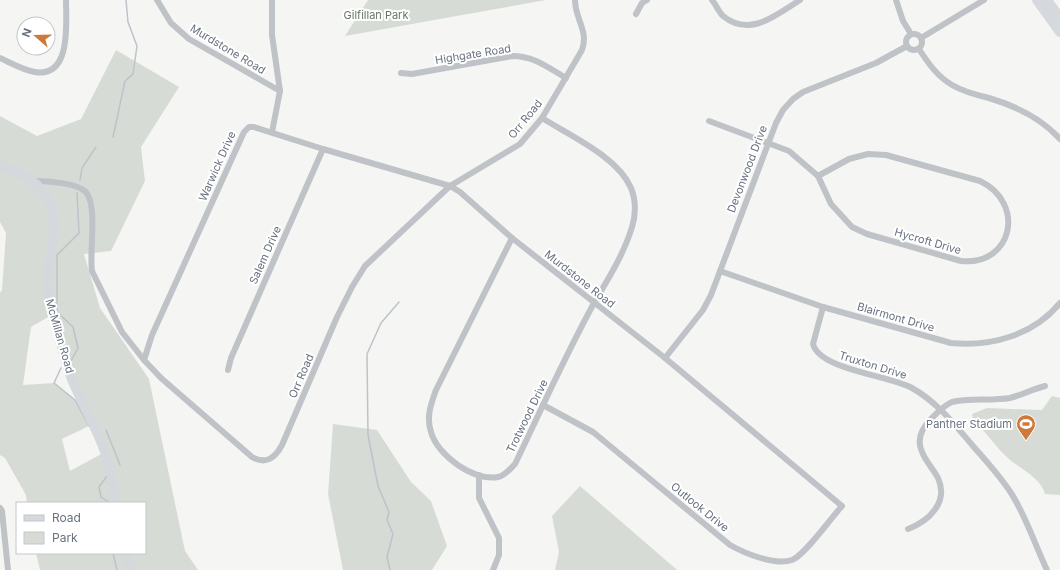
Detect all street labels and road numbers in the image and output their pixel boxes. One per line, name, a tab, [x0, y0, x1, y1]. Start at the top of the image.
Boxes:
street label: Murdstone Road	[188, 21, 268, 77]
street label: Highgate Road	[434, 41, 512, 67]
street label: Orr Road	[505, 97, 545, 141]
street label: Devonwood Drive	[724, 123, 770, 215]
street label: Warwick Drive	[195, 129, 239, 203]
street label: Salem Drive	[246, 224, 284, 286]
street label: Hycroft Drive	[893, 225, 963, 257]
street label: Murdstone Road	[542, 247, 618, 311]
street label: McMillan Road	[43, 297, 77, 375]
street label: Blairmont Drive	[856, 299, 936, 335]
street label: Truxton Drive	[837, 348, 909, 382]
street label: Orr Road	[285, 352, 317, 400]
street label: Trotwood Drive	[503, 377, 551, 455]
street label: Outlook Drive	[668, 479, 732, 535]

